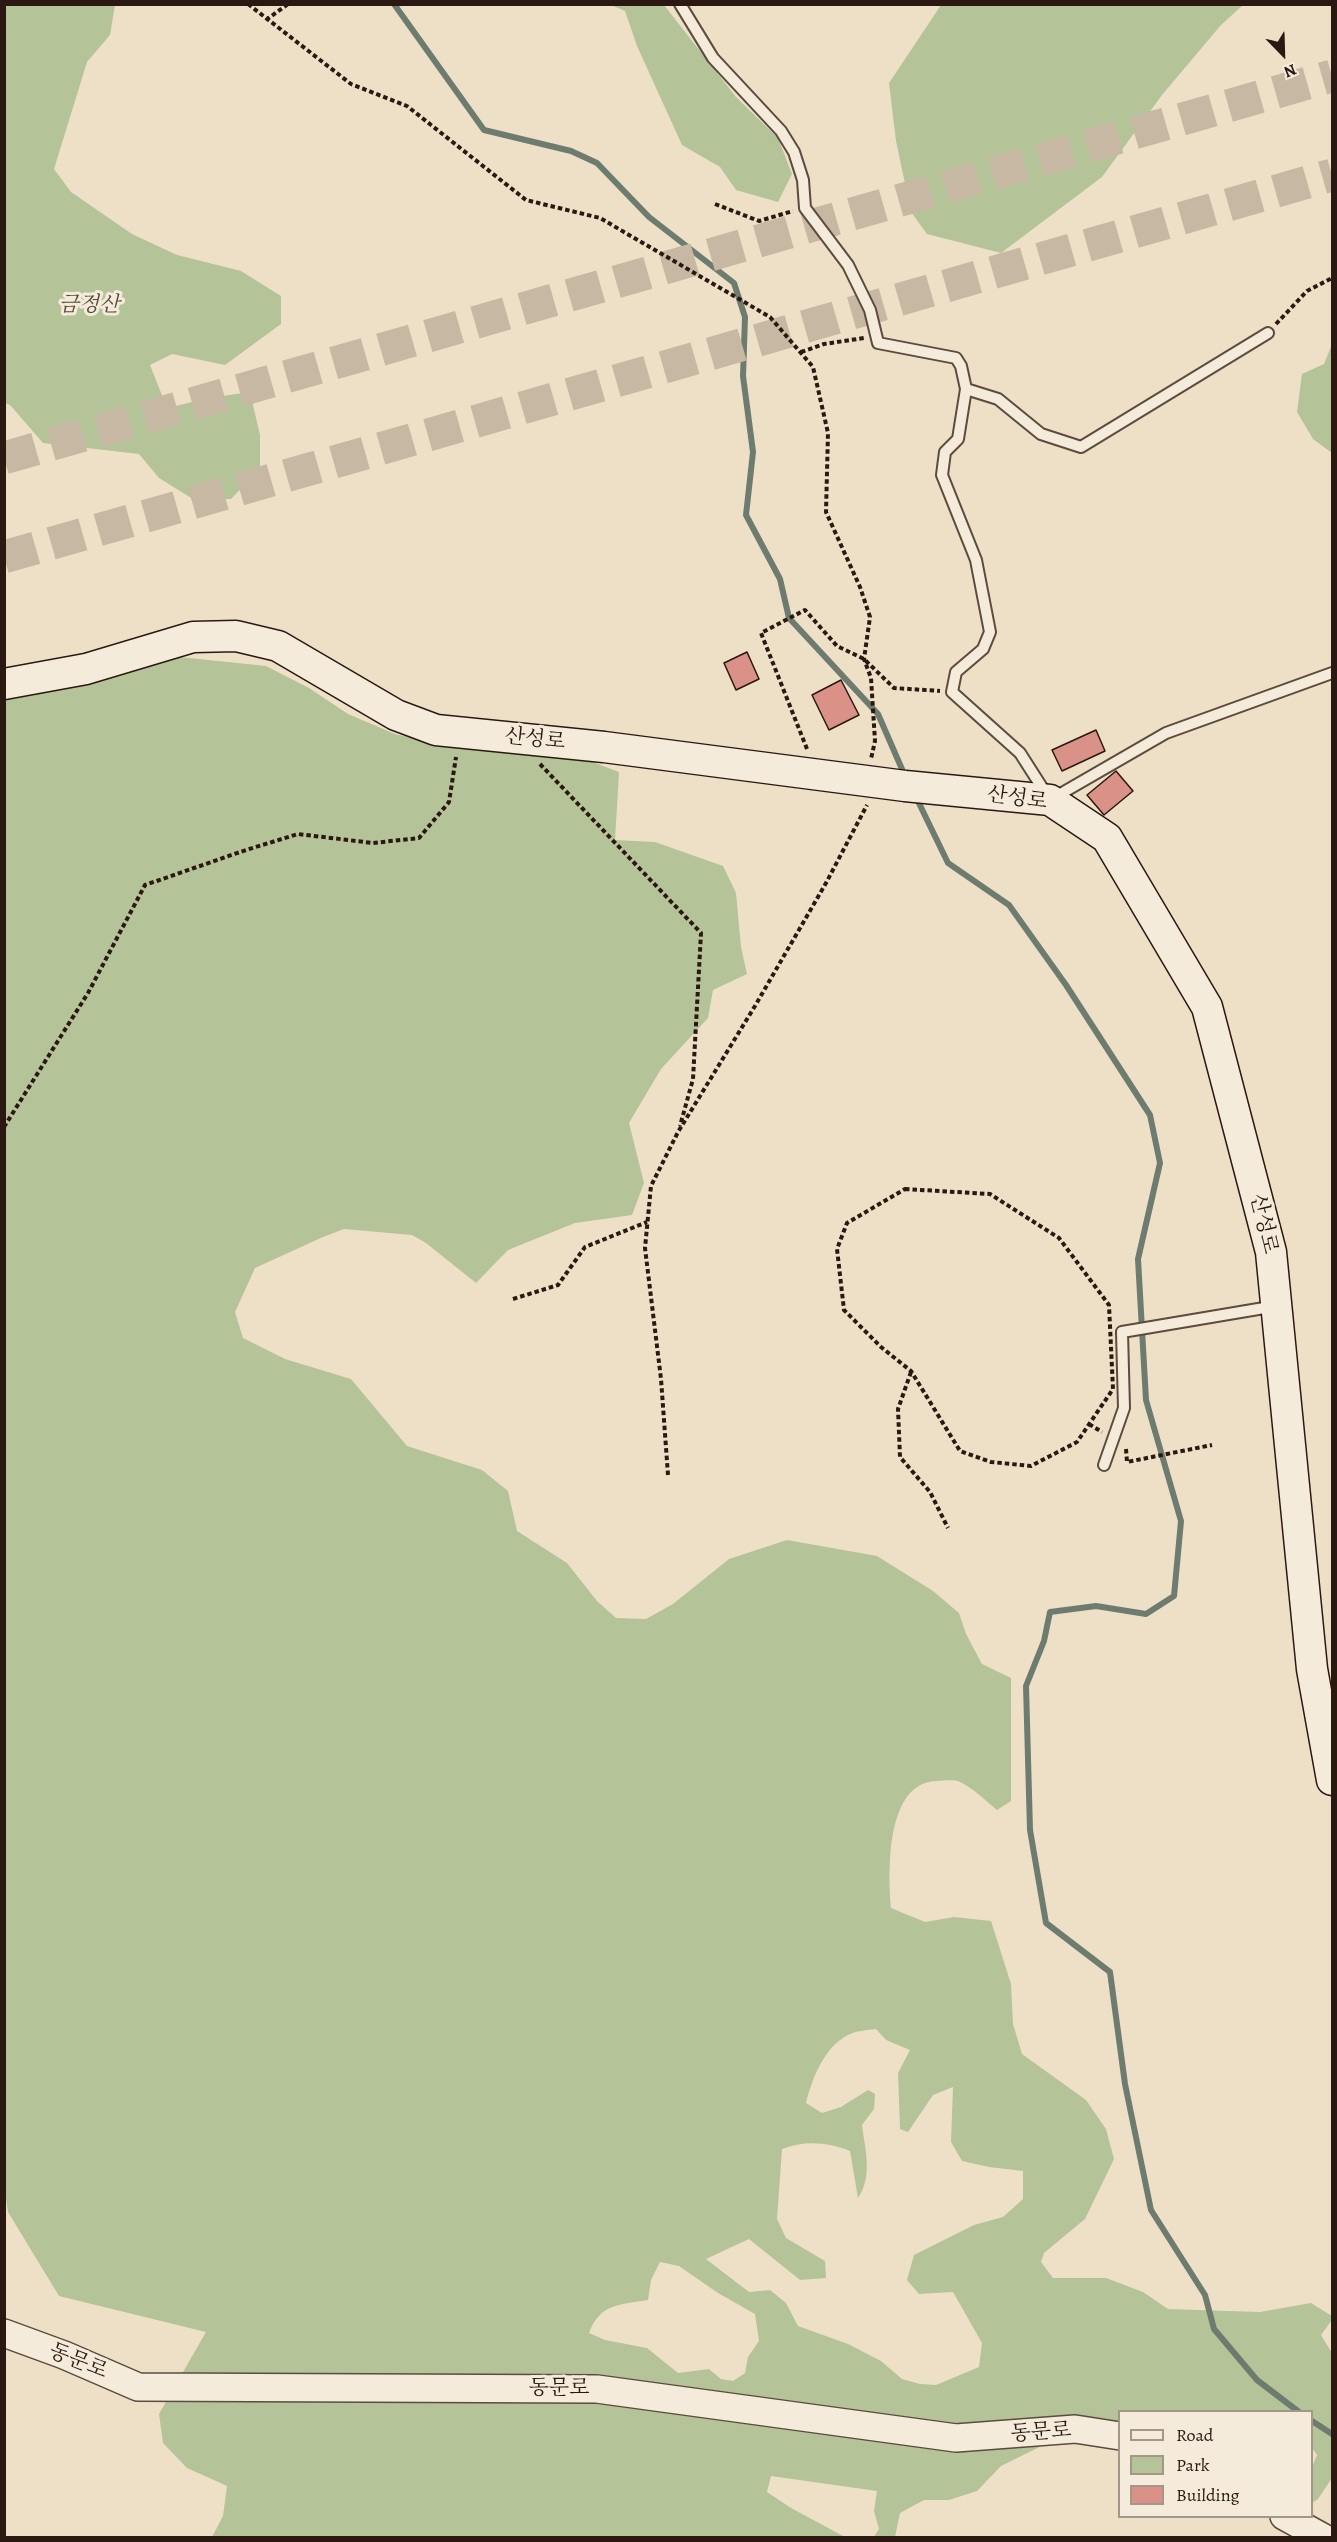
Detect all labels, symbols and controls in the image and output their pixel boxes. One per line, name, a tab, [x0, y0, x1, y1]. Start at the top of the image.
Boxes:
north arrow	[1253, 24, 1313, 84]
text: N	[1280, 58, 1300, 83]
park label: 금정산	[59, 293, 119, 319]
street label: 산성로	[503, 724, 567, 756]
street label: 산성로	[985, 782, 1049, 816]
street label: 산성로	[1244, 1192, 1282, 1256]
street label: 동문로	[45, 2339, 111, 2385]
street label: 동문로	[529, 2376, 589, 2402]
legend	[1118, 2410, 1313, 2518]
street label: 동문로	[1010, 2418, 1072, 2448]
text: Road	[1176, 2423, 1213, 2447]
text: Park	[1176, 2453, 1210, 2477]
text: Building	[1176, 2483, 1240, 2507]

